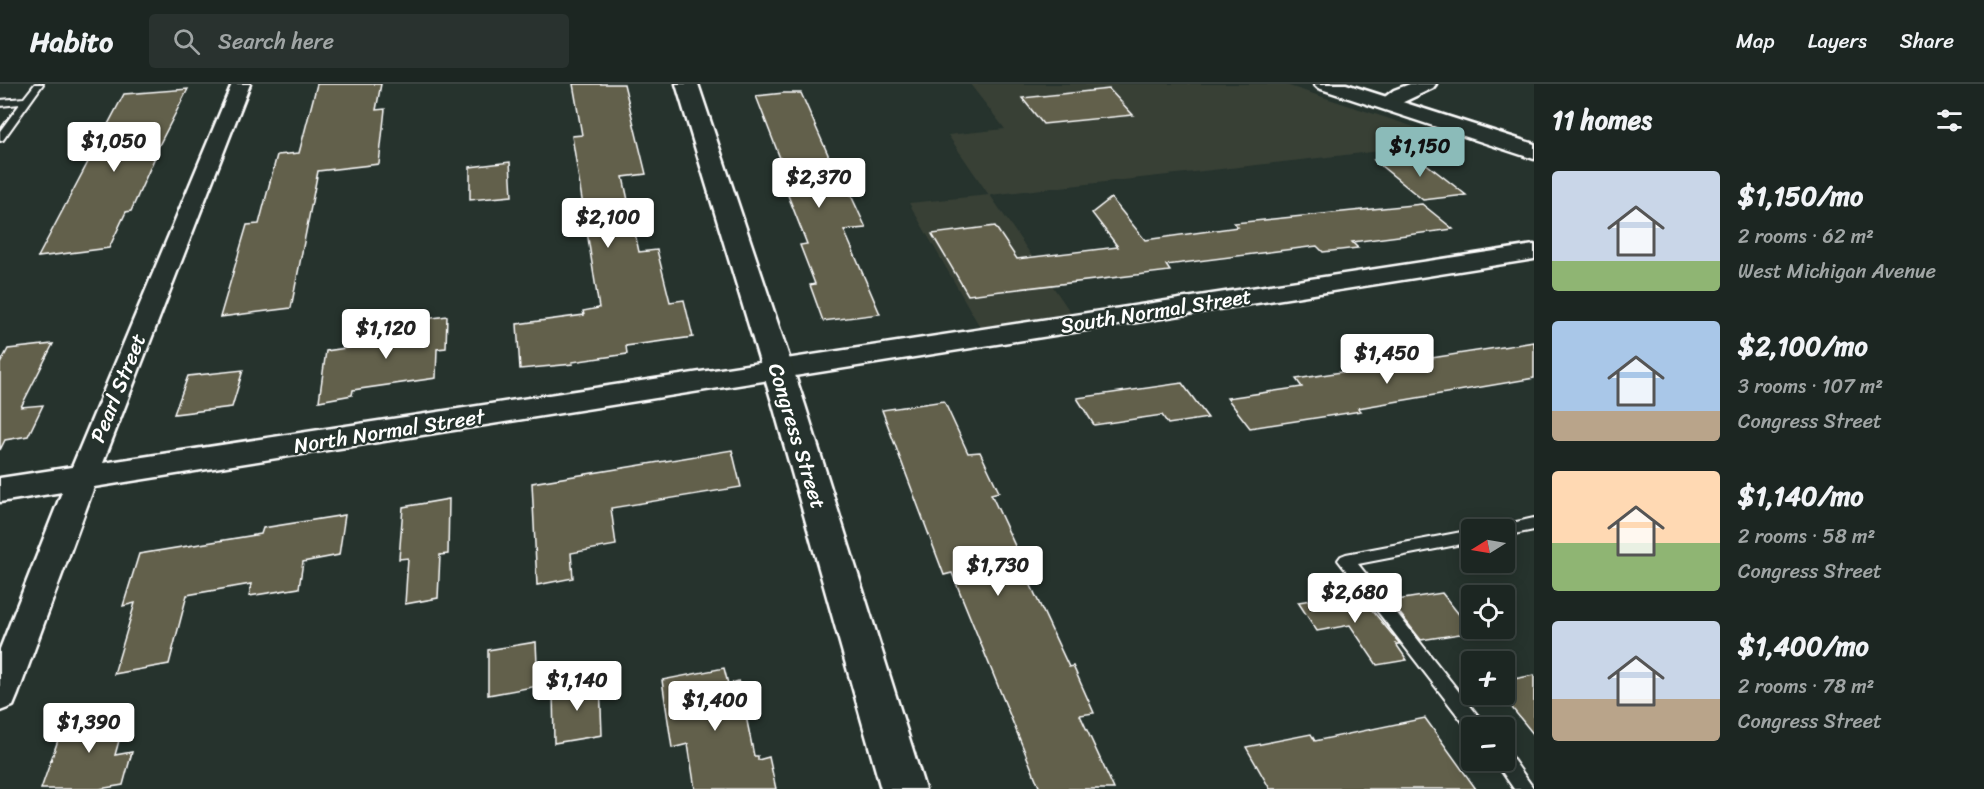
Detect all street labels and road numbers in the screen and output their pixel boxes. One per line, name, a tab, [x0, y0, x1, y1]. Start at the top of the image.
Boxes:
street label: South Normal Street	[1058, 277, 1254, 345]
street label: Pearl Street	[79, 327, 157, 449]
street label: Congress Street	[757, 358, 837, 514]
street label: North Normal Street	[291, 397, 489, 465]

